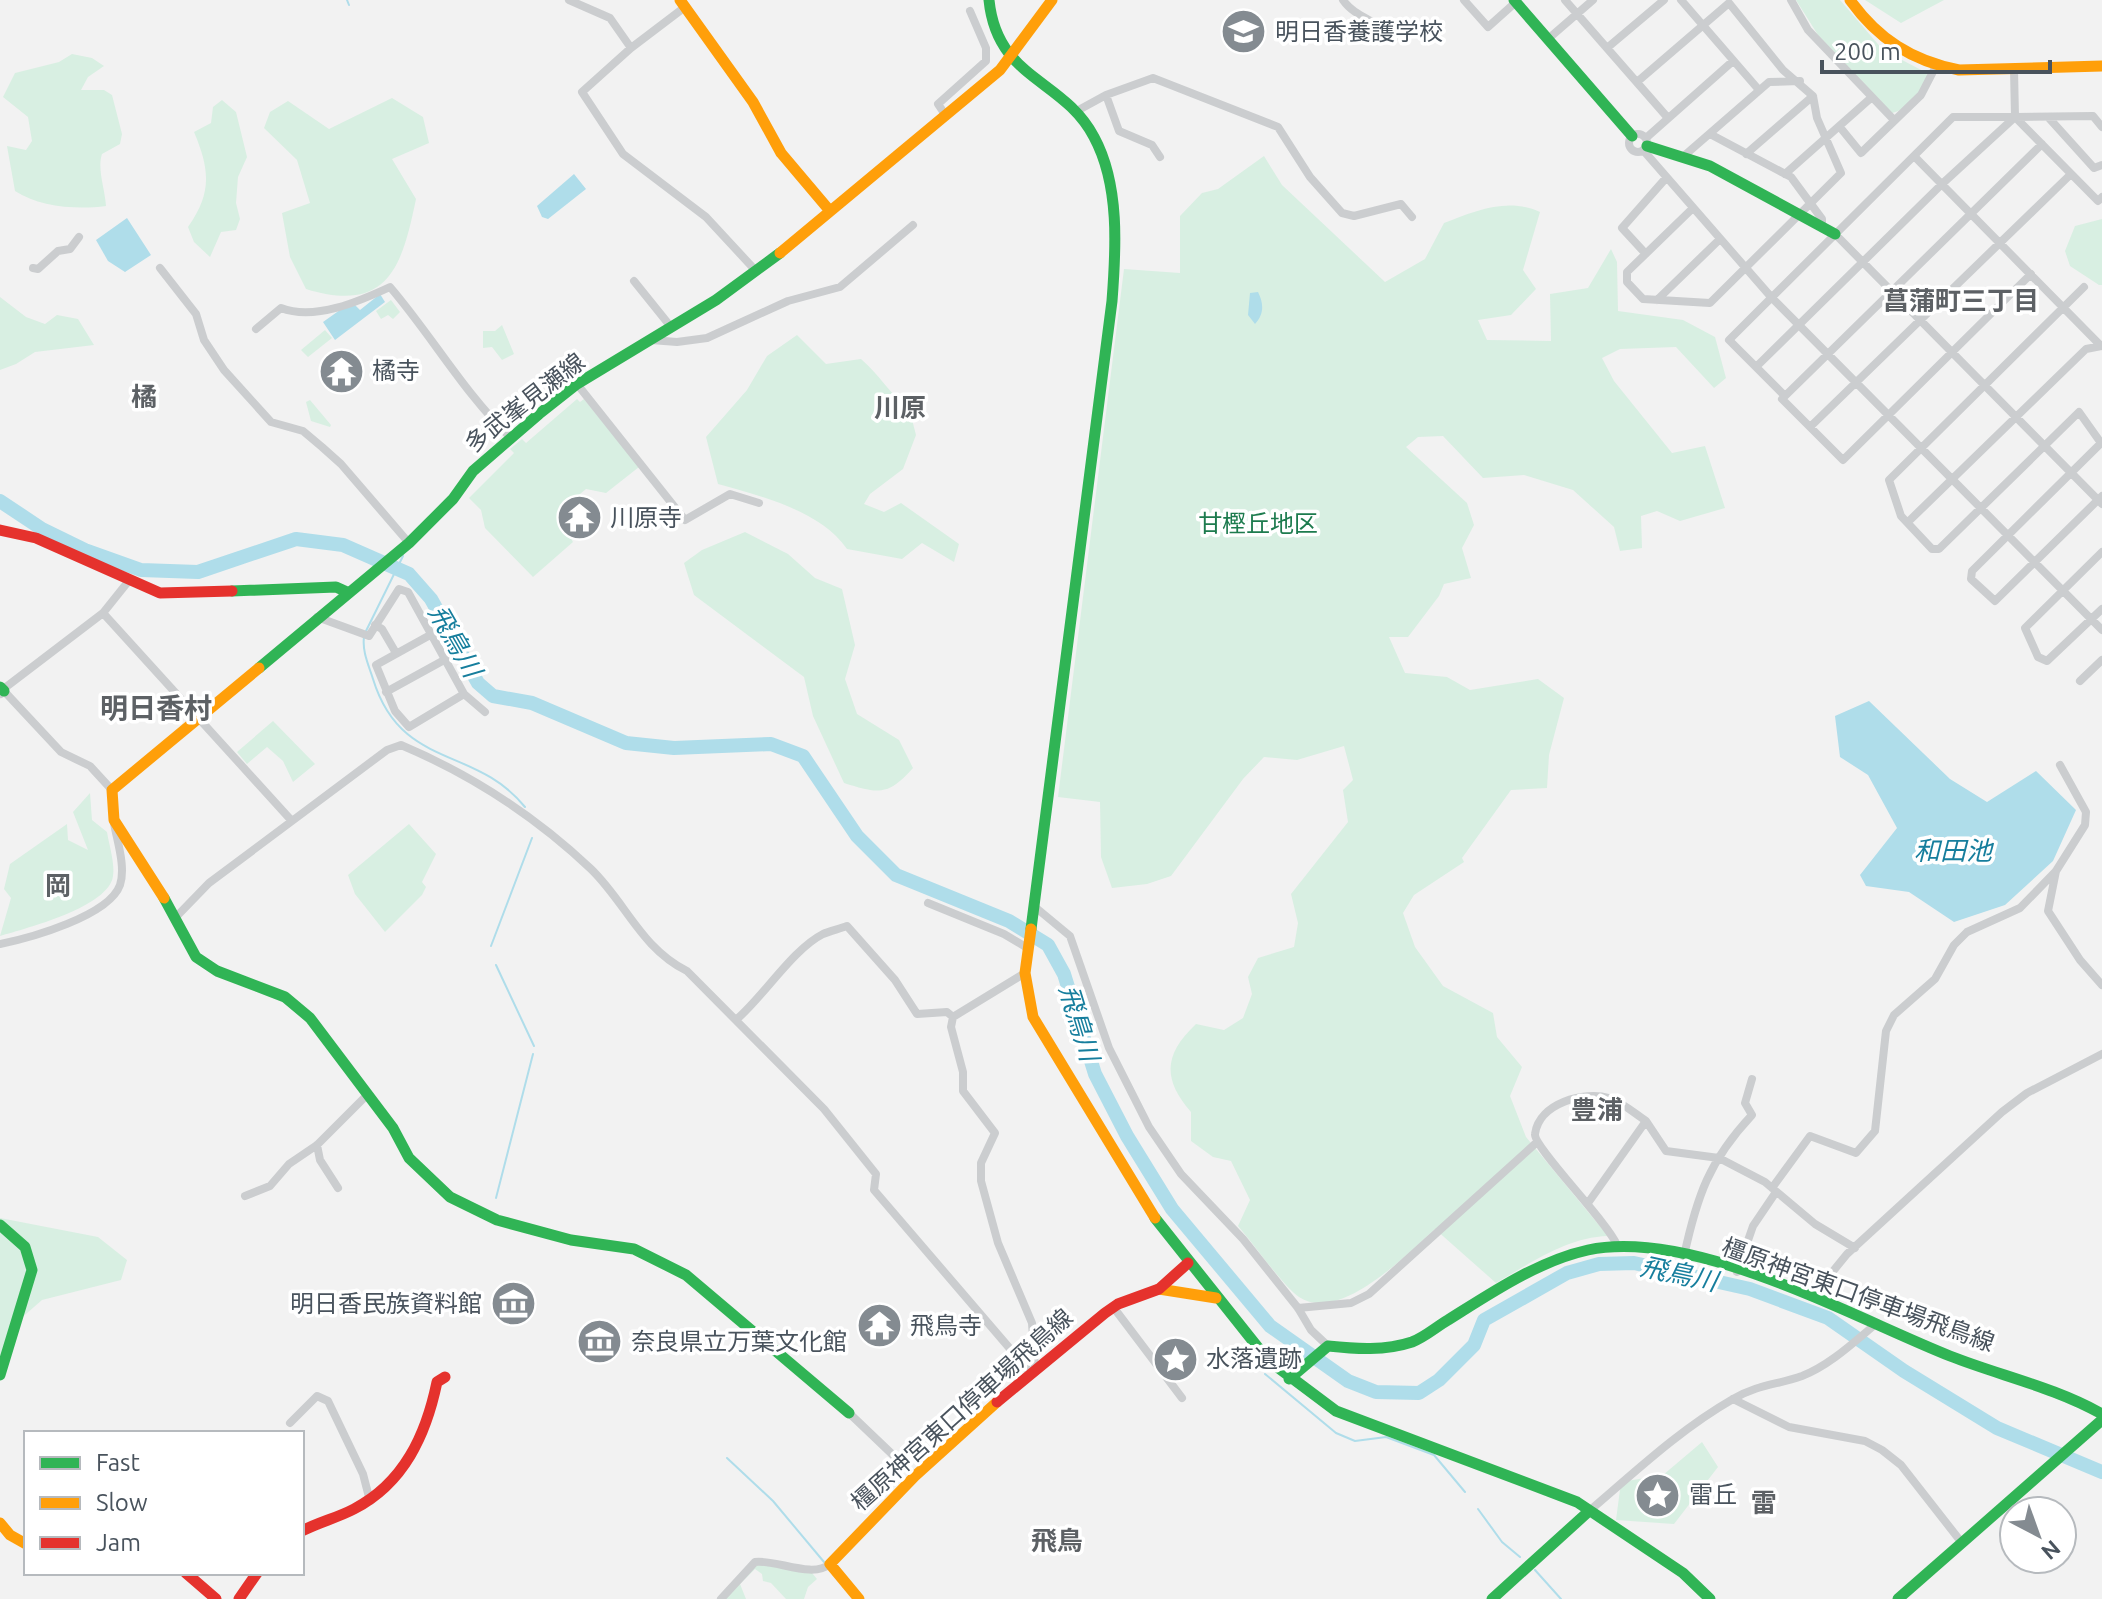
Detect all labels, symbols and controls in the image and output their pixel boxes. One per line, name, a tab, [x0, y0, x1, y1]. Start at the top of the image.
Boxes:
school or university icon: 明日香養護学校	[1220, 8, 1268, 56]
place label: 明日香養護学校	[1275, 18, 1443, 45]
scale bar	[1822, 24, 2050, 74]
text: 200 m	[1834, 38, 1901, 65]
district label: 菖蒲町三丁目	[1883, 286, 2039, 315]
temple icon: 橘寺	[317, 347, 365, 395]
street label: 多武峯見瀬線	[460, 348, 590, 458]
place label: 橘寺	[372, 357, 420, 384]
district label: 橘	[131, 382, 157, 411]
district label: 川原	[874, 393, 926, 422]
temple icon: 川原寺	[555, 494, 603, 542]
place label: 川原寺	[610, 504, 682, 531]
park label: 甘樫丘地区	[1198, 510, 1318, 537]
water label: 飛鳥川	[423, 600, 489, 684]
district label: 明日香村	[100, 692, 212, 723]
water label: 和田池	[1914, 836, 1995, 865]
district label: 岡	[45, 871, 71, 900]
water label: 飛鳥川	[1054, 981, 1106, 1067]
district label: 豊浦	[1571, 1095, 1623, 1124]
street label: 橿原神宮東口停車場飛鳥線	[1718, 1233, 1998, 1356]
water label: 飛鳥川	[1638, 1251, 1723, 1296]
museum icon: 明日香民族資料館	[489, 1280, 537, 1328]
place label: 明日香民族資料館	[290, 1290, 482, 1317]
temple icon: 飛鳥寺	[855, 1302, 903, 1350]
street label: 橿原神宮東口停車場飛鳥線	[846, 1303, 1078, 1516]
place label: 飛鳥寺	[910, 1312, 982, 1339]
museum icon: 奈良県立万葉文化館	[576, 1318, 624, 1366]
place label: 奈良県立万葉文化館	[631, 1328, 847, 1355]
place icon: 水落遺跡	[1151, 1335, 1199, 1383]
place label: 水落遺跡	[1206, 1345, 1302, 1372]
legend	[24, 1431, 304, 1575]
text: Fast	[96, 1449, 140, 1476]
place icon: 雷丘	[1634, 1471, 1682, 1519]
place label: 雷丘	[1689, 1481, 1737, 1508]
district label: 雷	[1751, 1488, 1777, 1517]
text: Slow	[96, 1489, 148, 1516]
north arrow	[1998, 1495, 2078, 1575]
district label: 飛鳥	[1031, 1526, 1083, 1555]
text: Jam	[96, 1529, 141, 1556]
text: N	[2037, 1536, 2066, 1565]

